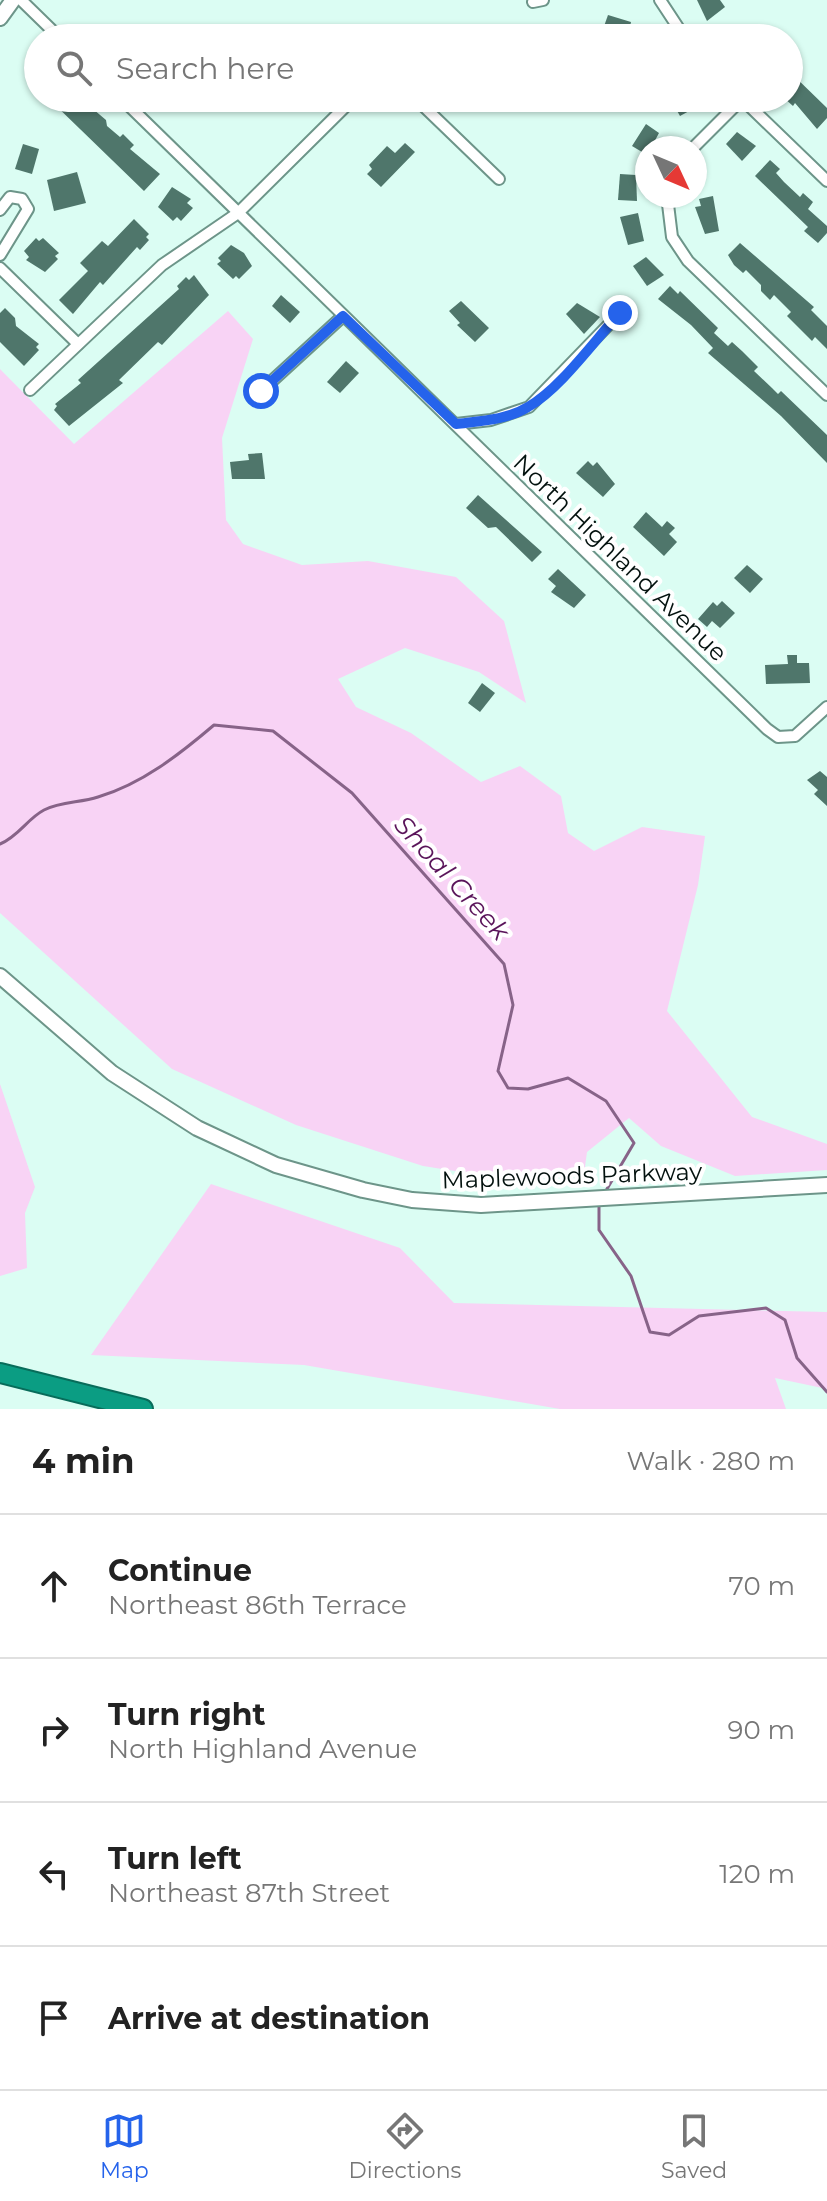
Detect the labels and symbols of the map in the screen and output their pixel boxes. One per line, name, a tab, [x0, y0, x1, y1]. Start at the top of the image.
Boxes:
north arrow	[635, 136, 707, 208]
route end	[602, 295, 638, 331]
route start	[243, 373, 279, 409]
street label: North Highland Avenue	[508, 448, 733, 667]
water label: Shoal Creek	[388, 809, 517, 948]
street label: Maplewoods Parkway	[441, 1156, 703, 1195]

